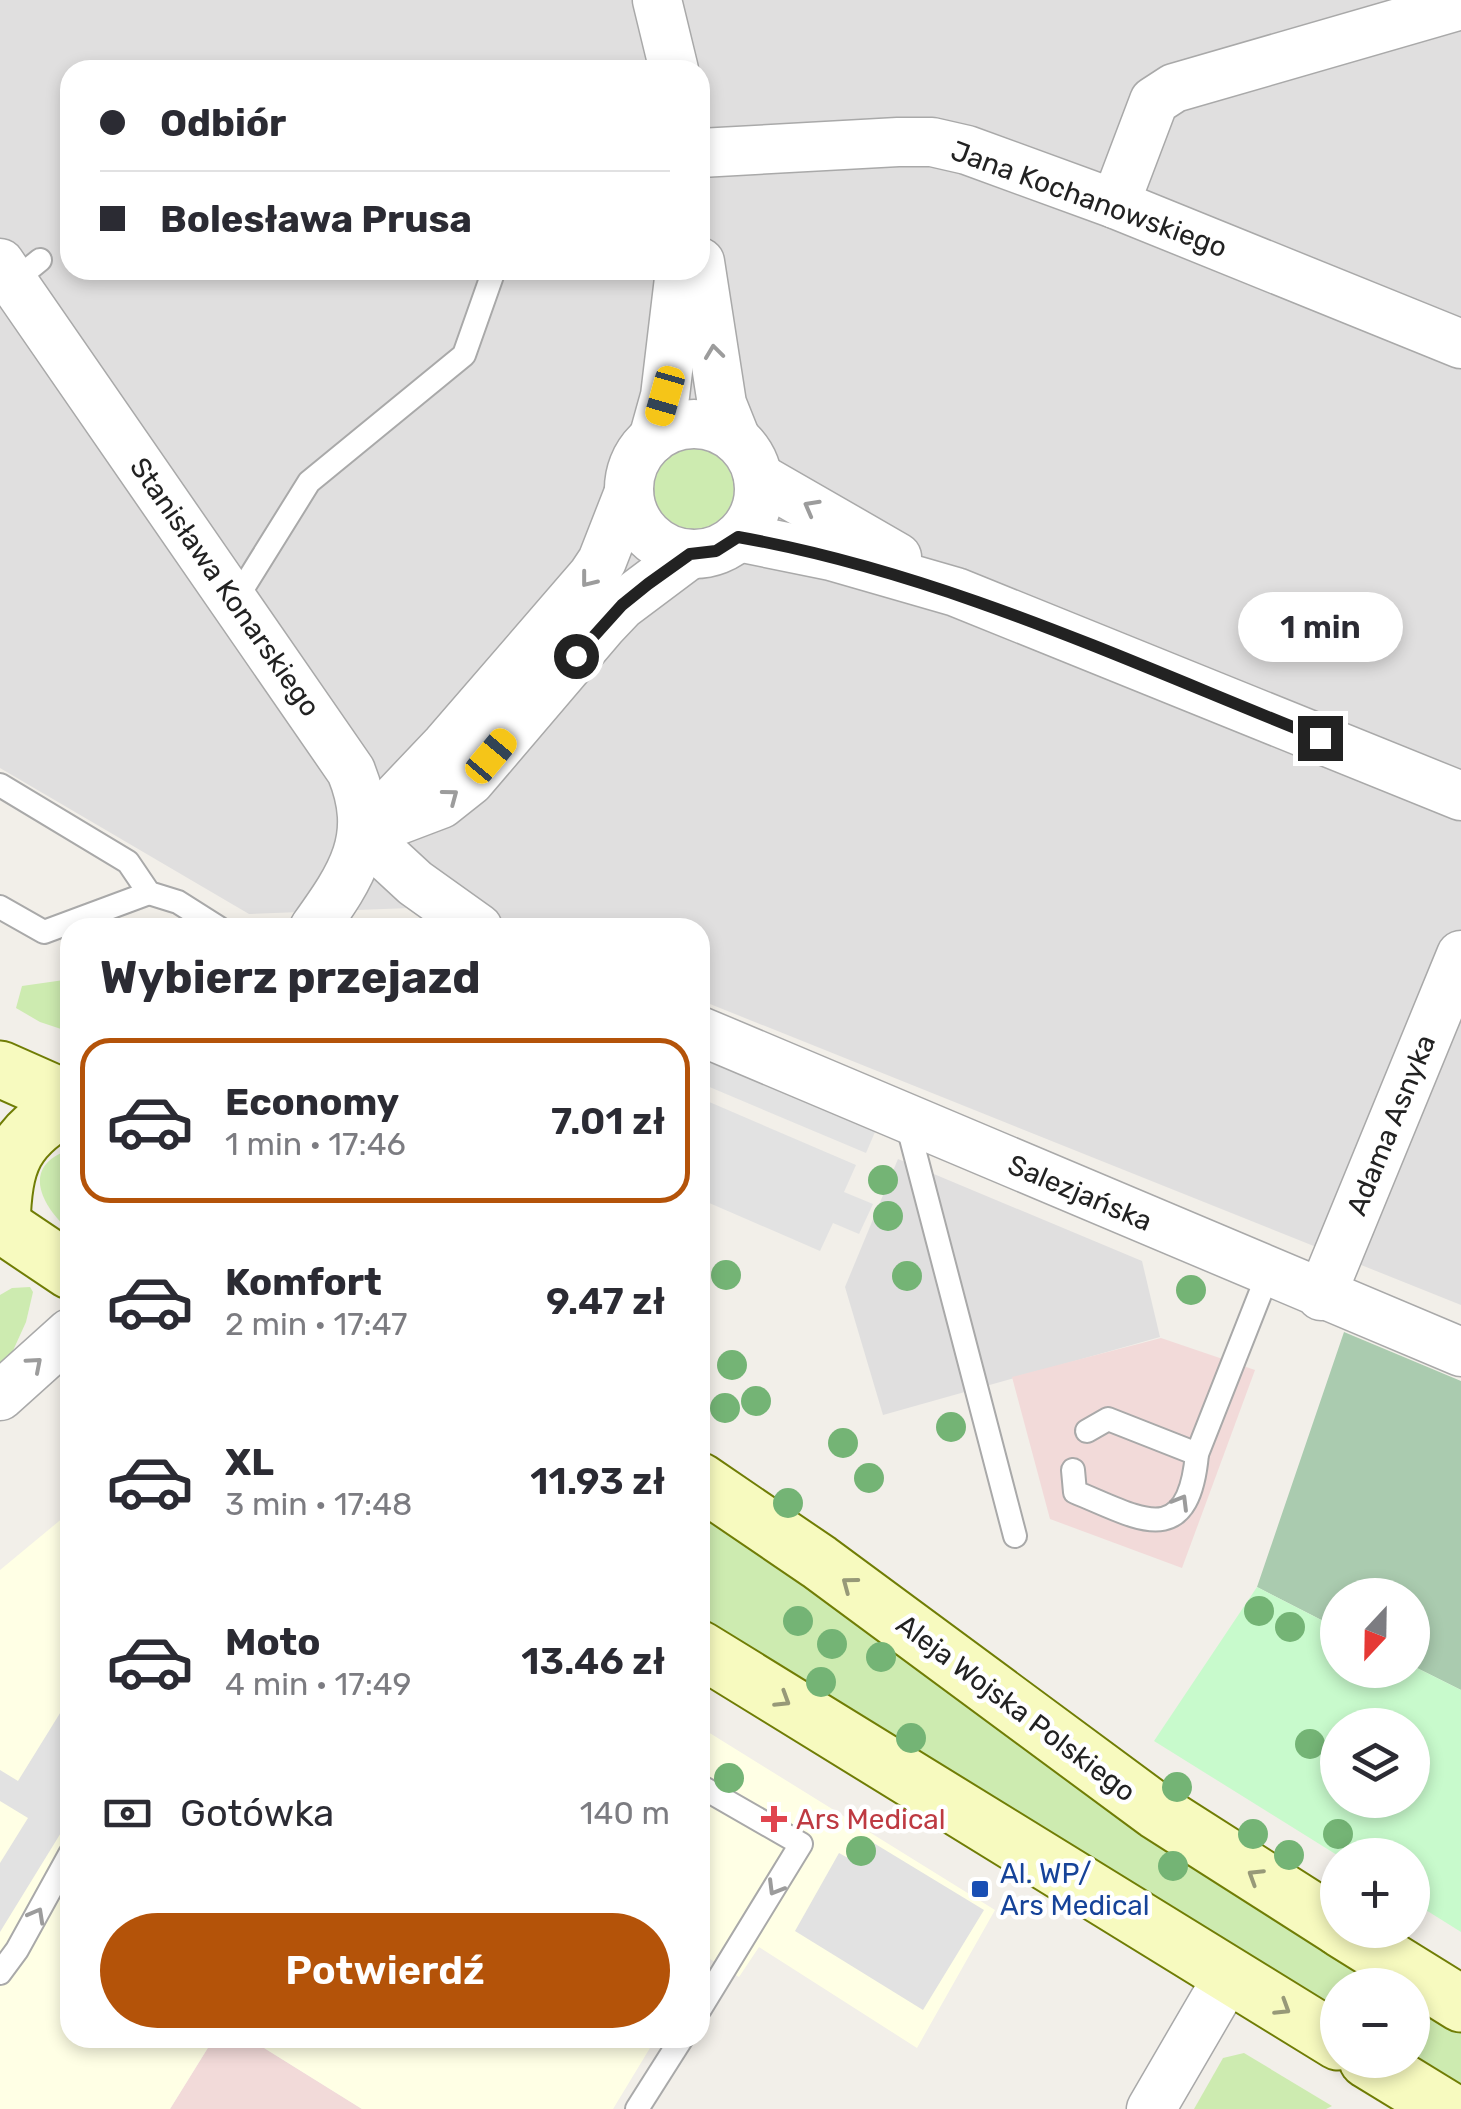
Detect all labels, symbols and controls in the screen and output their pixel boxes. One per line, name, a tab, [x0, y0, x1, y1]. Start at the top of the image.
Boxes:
text: Odbiór	[160, 100, 286, 146]
street label: Jana Kochanowskiego	[947, 134, 1231, 264]
text: Bolesława Prusa	[160, 196, 472, 242]
one-way arrow	[704, 343, 725, 360]
car	[642, 363, 688, 429]
street label: Stanisława Konarskiego	[123, 451, 327, 723]
one-way arrow	[804, 500, 822, 520]
one-way arrow	[583, 568, 600, 586]
callout: 1 min	[1238, 593, 1402, 663]
text: 1 min	[1280, 608, 1361, 646]
route start	[554, 634, 599, 679]
route end	[1298, 716, 1343, 761]
car	[460, 723, 522, 789]
one-way arrow	[439, 790, 457, 807]
text: Wybierz przejazd	[100, 951, 481, 1004]
street label: Adama Asnyka	[1340, 1030, 1442, 1220]
icon: car	[105, 1076, 195, 1166]
text: Economy	[225, 1079, 399, 1125]
text: 7.01 zł	[551, 1098, 665, 1144]
text: 1 min · 17:46	[225, 1125, 406, 1163]
street label: Salezjańska	[1003, 1148, 1157, 1238]
icon: car	[105, 1256, 195, 1346]
text: Komfort	[225, 1259, 382, 1305]
text: 9.47 zł	[546, 1278, 665, 1324]
text: 2 min · 17:47	[225, 1305, 407, 1343]
one-way arrow	[23, 1358, 41, 1376]
icon: car	[105, 1436, 195, 1526]
text: XL	[225, 1439, 274, 1485]
text: 11.93 zł	[530, 1458, 665, 1504]
text: 3 min · 17:48	[225, 1485, 412, 1523]
one-way arrow	[1169, 1494, 1188, 1512]
one-way arrow	[842, 1578, 860, 1595]
north arrow	[1320, 1578, 1430, 1688]
map controls	[1320, 1578, 1430, 2078]
street label: Aleja Wojska Polskiego	[890, 1607, 1142, 1809]
icon: car	[105, 1616, 195, 1706]
text: Moto	[225, 1619, 321, 1665]
text: 13.46 zł	[521, 1638, 665, 1684]
text: 4 min · 17:49	[225, 1665, 411, 1703]
one-way arrow	[772, 1688, 790, 1707]
button: layers	[1320, 1708, 1430, 1818]
icon: cash	[100, 1786, 155, 1841]
text: Gotówka	[180, 1790, 334, 1836]
text: 140 m	[580, 1794, 670, 1832]
place label: Ars Medical	[796, 1803, 946, 1836]
marker: Ars Medical	[761, 1806, 787, 1832]
button: +	[1320, 1838, 1430, 1948]
place label: Al. WP/ Ars Medical	[1000, 1857, 1150, 1922]
one-way arrow	[1248, 1869, 1266, 1888]
one-way arrow	[768, 1877, 787, 1895]
marker: Al. WP/ Ars Medical	[969, 1878, 991, 1900]
one-way arrow	[24, 1907, 44, 1925]
button: Potwierdź	[100, 1913, 670, 2028]
button: −	[1320, 1968, 1430, 2078]
one-way arrow	[1272, 1996, 1290, 2015]

